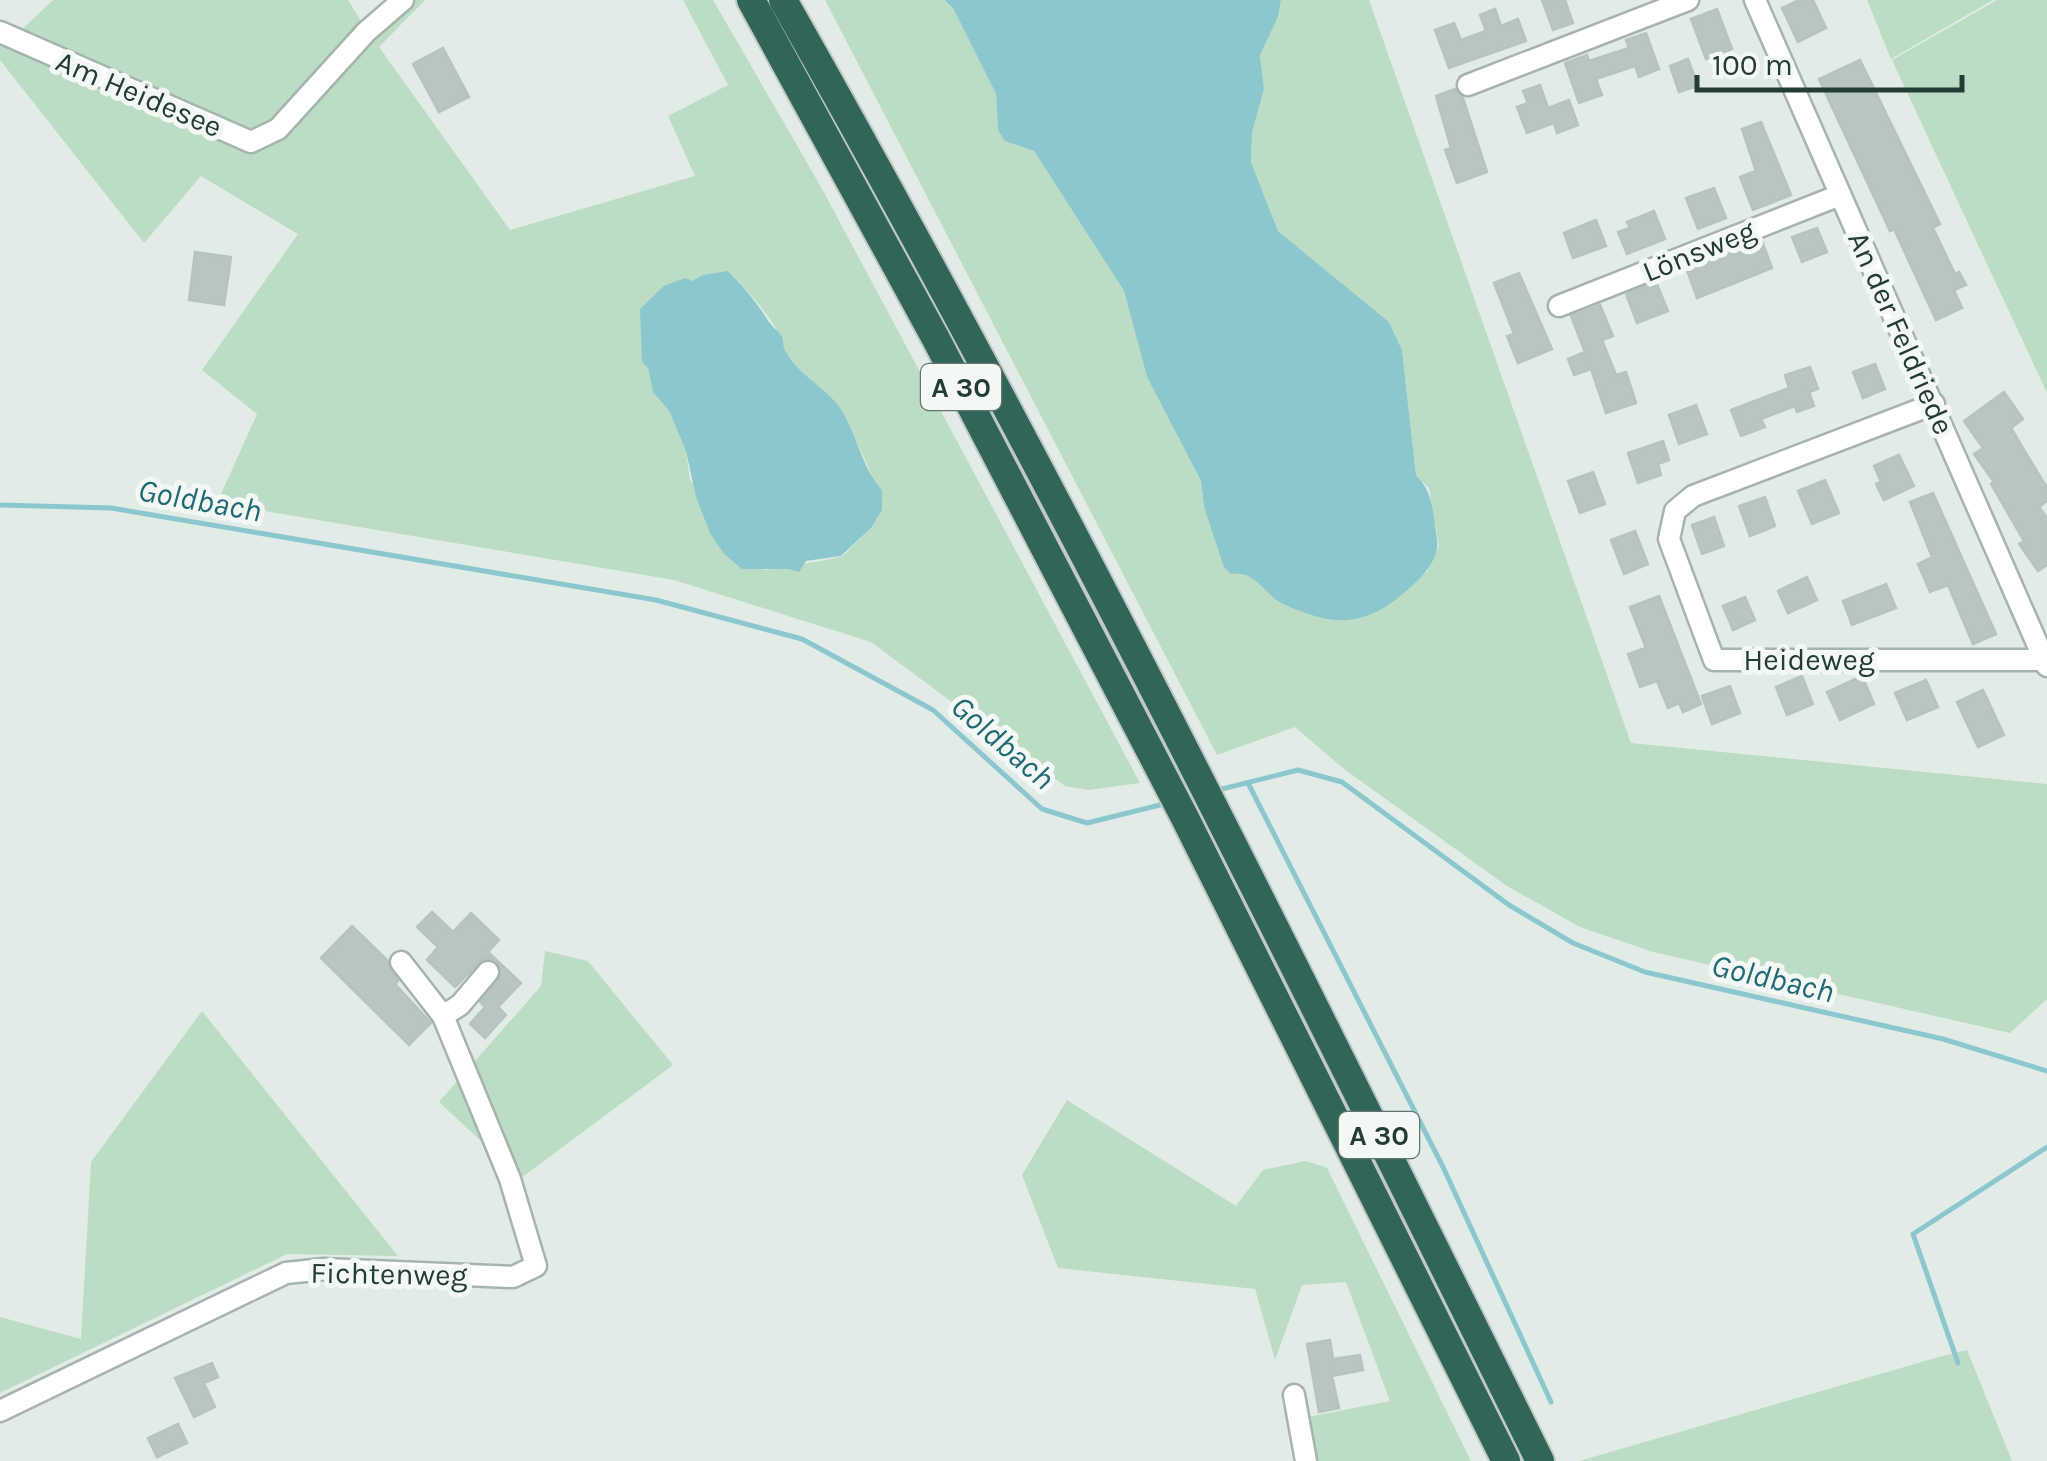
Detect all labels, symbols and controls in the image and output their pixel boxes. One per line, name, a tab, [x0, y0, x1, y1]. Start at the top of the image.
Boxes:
scale bar	[1697, 30, 1962, 92]
street label: Am Heidesee	[51, 43, 227, 145]
text: 100 m	[1712, 47, 1793, 83]
street label: Lönsweg	[1637, 212, 1761, 290]
street label: An der Feldriede	[1840, 226, 1962, 440]
road number: A 30	[921, 364, 1001, 410]
water label: Goldbach	[135, 471, 264, 530]
street label: Heideweg	[1743, 642, 1875, 678]
water label: Goldbach	[944, 688, 1062, 797]
water label: Goldbach	[1708, 946, 1838, 1011]
road number: A 30	[1339, 1112, 1419, 1158]
street label: Fichtenweg	[310, 1255, 468, 1293]

